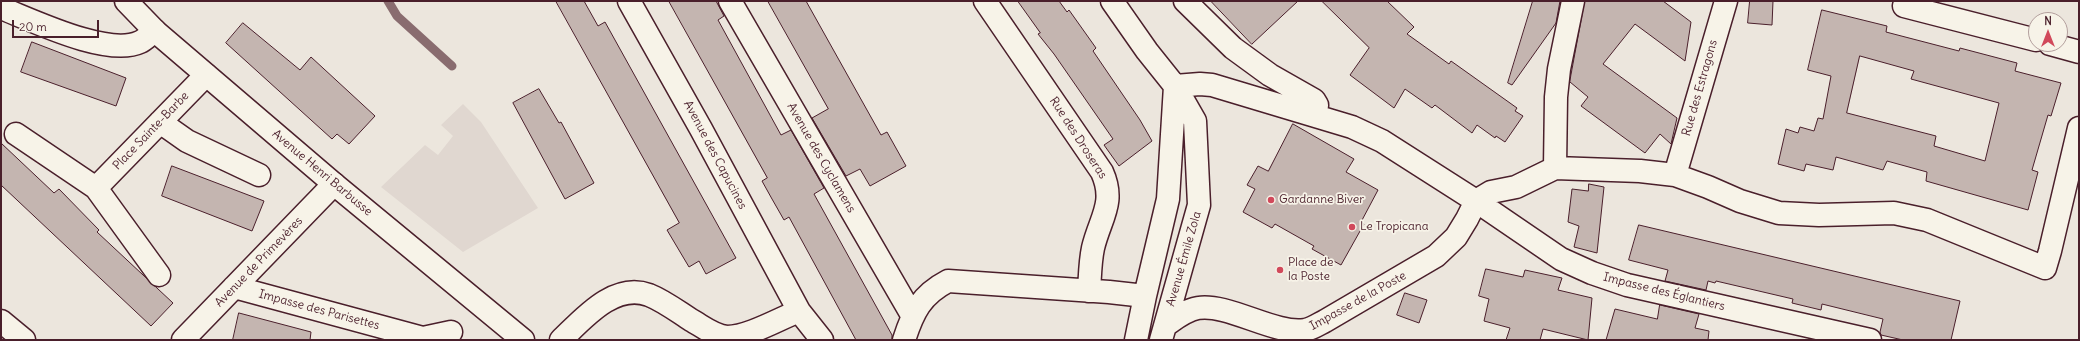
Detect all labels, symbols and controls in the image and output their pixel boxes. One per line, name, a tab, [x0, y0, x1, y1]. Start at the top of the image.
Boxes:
scale bar	[14, 12, 101, 38]
north arrow	[2028, 12, 2068, 52]
text: N	[2044, 14, 2052, 28]
text: 20 m	[19, 19, 47, 34]
street label: Rue des Estragons	[1679, 38, 1721, 138]
street label: Place Sainte-Barbe	[110, 89, 192, 173]
street label: Rue des Droseras	[1046, 94, 1110, 182]
street label: Avenue des Capucines	[680, 98, 750, 212]
street label: Avenue des Cyclamens	[784, 101, 858, 215]
street label: Avenue Henri Barbusse	[269, 127, 375, 219]
place label: Gardanne Biver	[1279, 193, 1364, 207]
marker: Gardanne Biver	[1266, 195, 1276, 205]
street label: Avenue Émile Zola	[1164, 210, 1204, 308]
street label: Avenue de Primevères	[212, 214, 306, 310]
place label: Le Tropicana	[1360, 220, 1429, 234]
marker: Le Tropicana	[1347, 222, 1357, 232]
place label: Place de la Poste	[1288, 256, 1333, 284]
marker: Place de la Poste	[1275, 265, 1285, 275]
street label: Impasse de la Poste	[1307, 269, 1409, 333]
street label: Impasse des Églantiers	[1602, 270, 1726, 314]
street label: Impasse des Parisettes	[257, 287, 381, 333]

